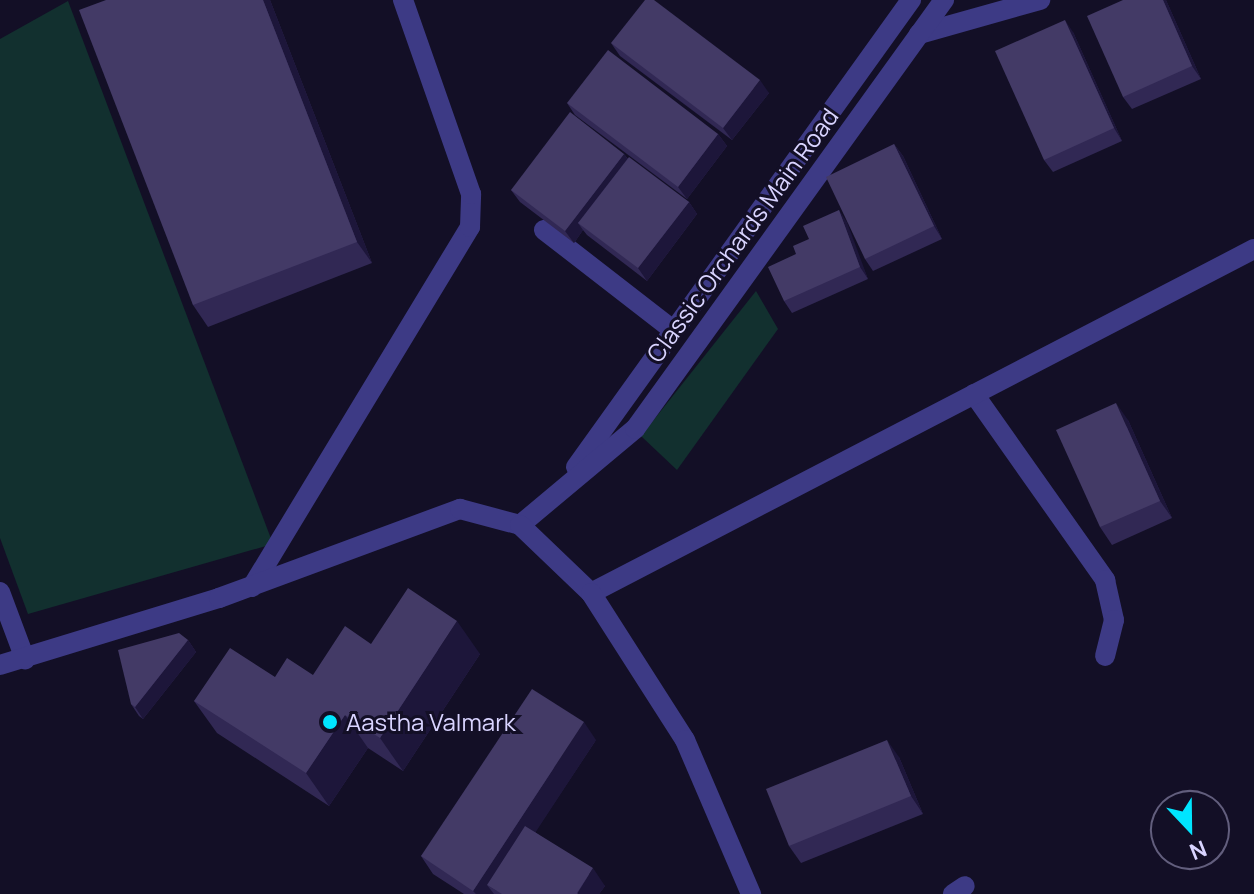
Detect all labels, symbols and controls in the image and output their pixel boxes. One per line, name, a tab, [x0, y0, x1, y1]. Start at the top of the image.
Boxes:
street label: Classic Orchards Main Road	[640, 102, 844, 368]
place label: Aastha Valmark	[346, 708, 516, 736]
marker: Aastha Valmark	[321, 713, 339, 731]
north arrow	[1150, 790, 1230, 870]
text: N	[1185, 834, 1211, 867]

